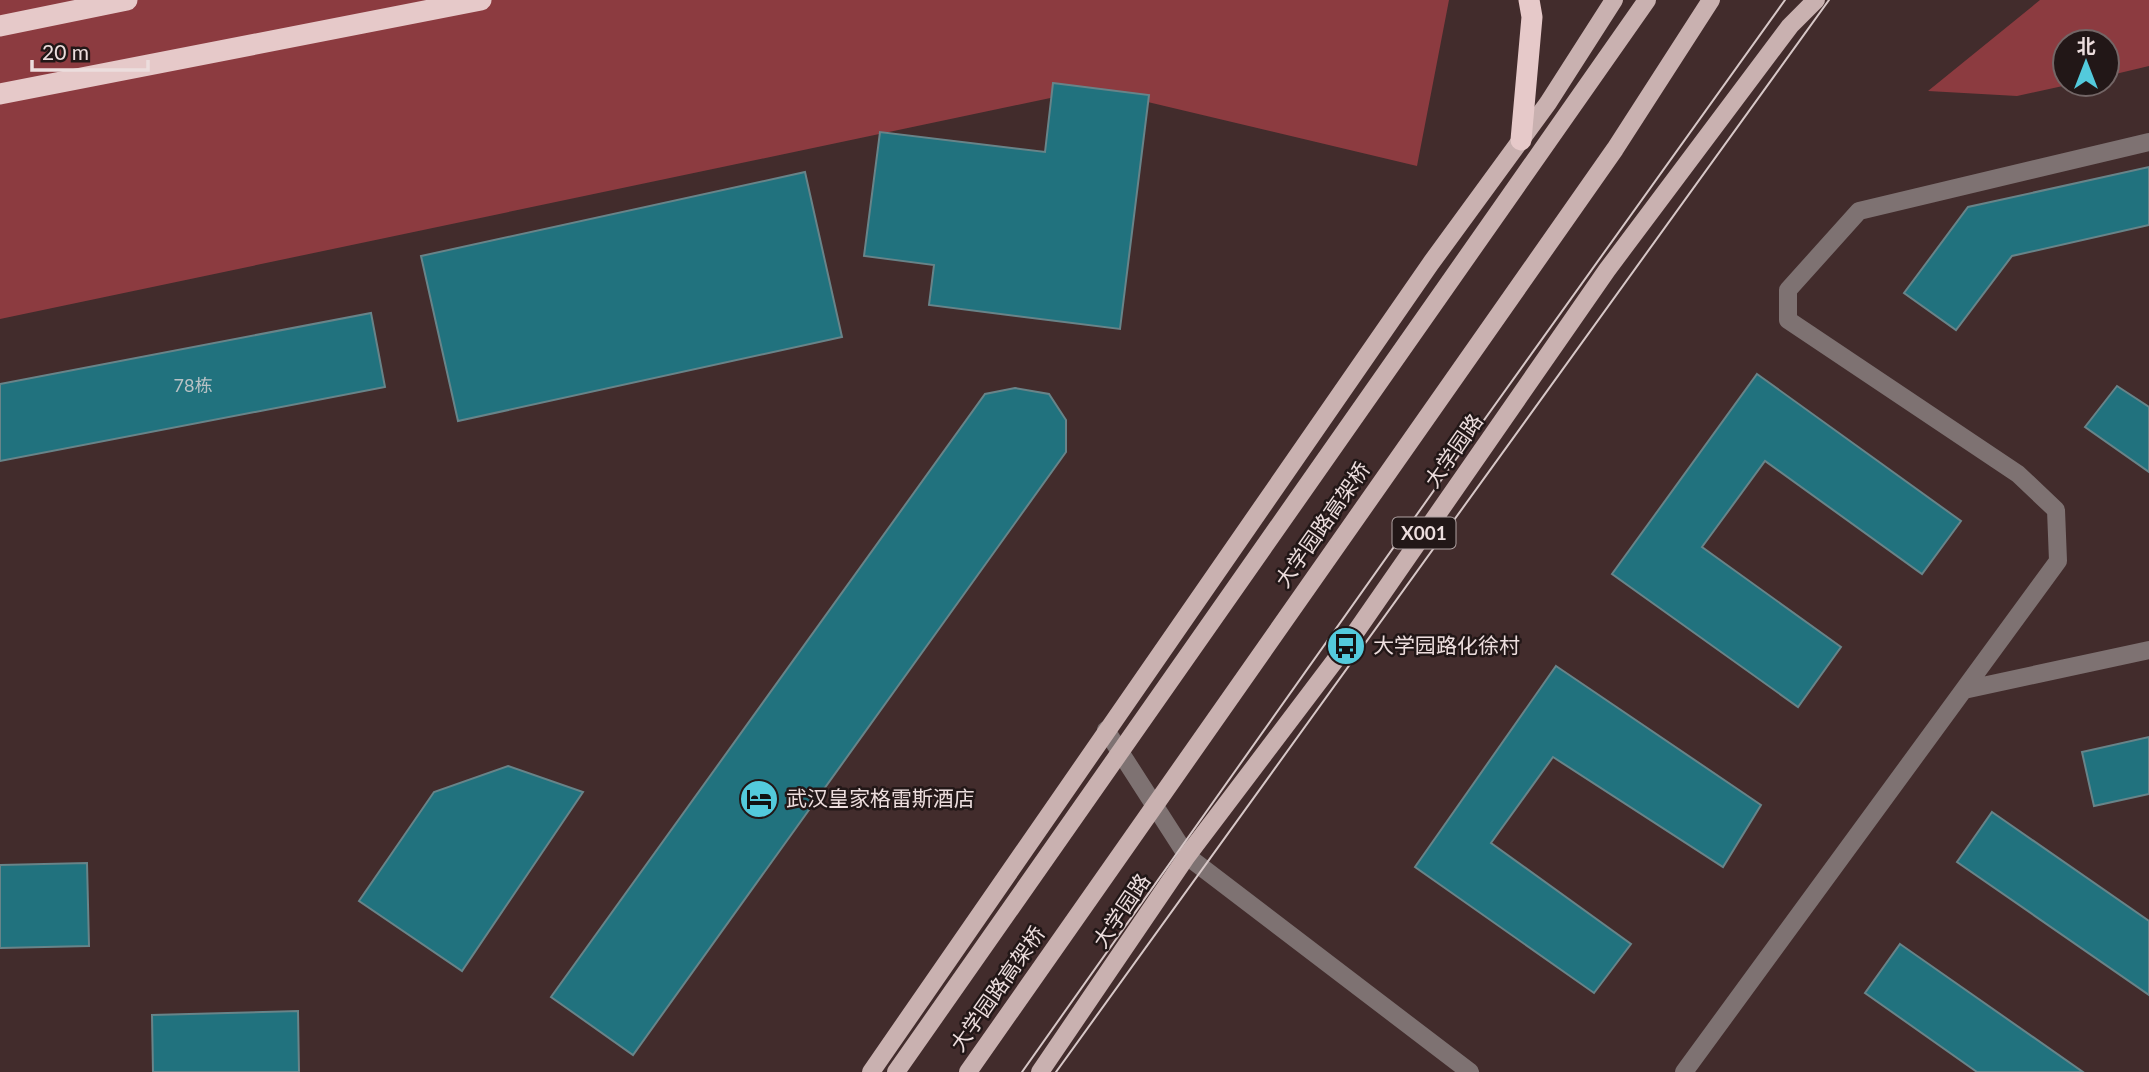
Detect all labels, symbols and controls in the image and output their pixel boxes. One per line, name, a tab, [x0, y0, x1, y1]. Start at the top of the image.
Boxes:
scale bar	[32, 28, 147, 72]
north arrow	[2051, 28, 2121, 98]
text: 北	[2076, 34, 2096, 57]
text: 20 m	[42, 39, 89, 64]
house number: 78栋	[174, 374, 212, 396]
street label: 大学园路	[1418, 409, 1487, 492]
street label: 大学园路高架桥	[1269, 457, 1374, 592]
road number: X001	[1392, 518, 1456, 548]
bus stop icon: 大学园路化徐村	[1325, 625, 1367, 667]
place label: 大学园路化徐村	[1373, 632, 1520, 657]
hotel icon: 武汉皇家格雷斯酒店	[738, 778, 780, 820]
place label: 武汉皇家格雷斯酒店	[786, 785, 975, 810]
street label: 大学园路	[1087, 868, 1155, 952]
street label: 大学园路高架桥	[944, 921, 1049, 1056]

